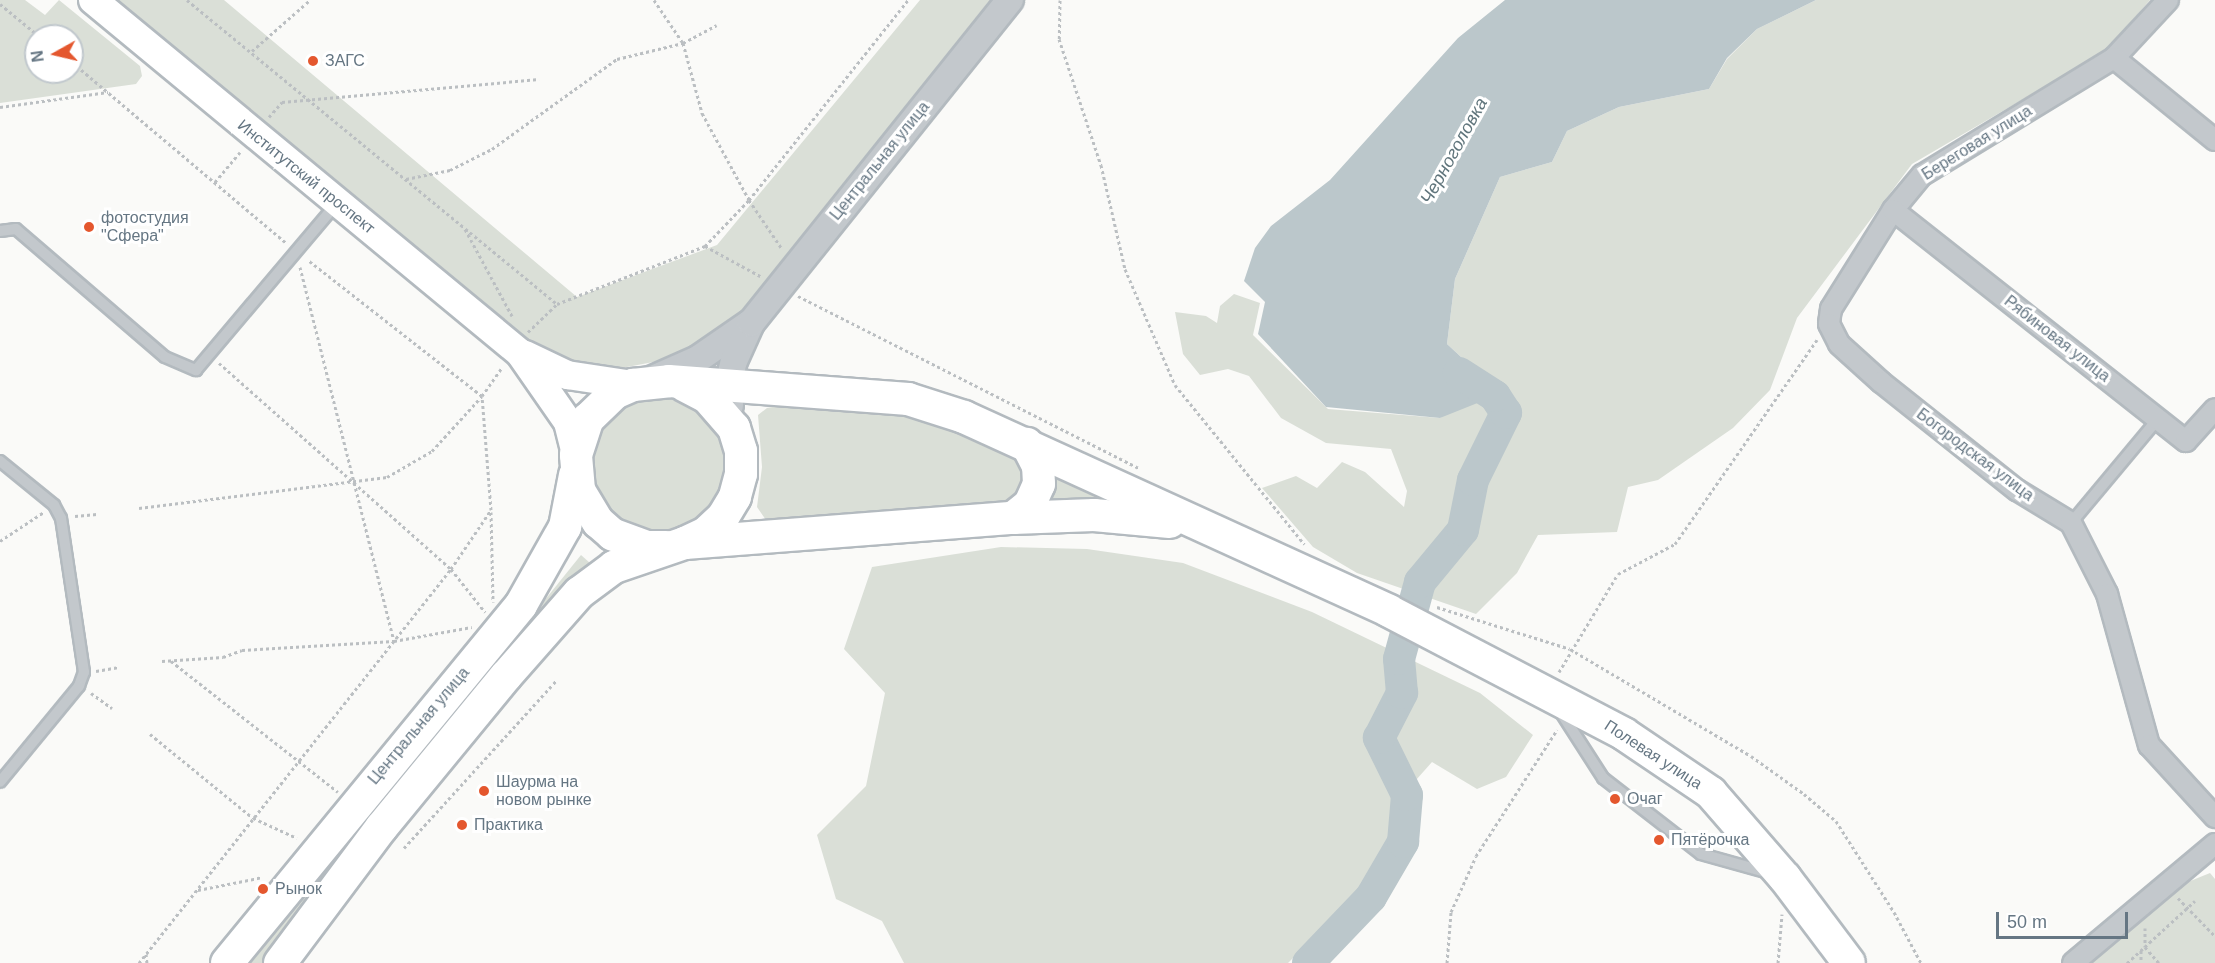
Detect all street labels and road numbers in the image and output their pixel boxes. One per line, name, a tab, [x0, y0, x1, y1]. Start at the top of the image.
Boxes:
street label: Центральная улица	[826, 98, 934, 224]
street label: Береговая улица	[1919, 102, 2035, 184]
street label: Институтский проспект	[233, 116, 379, 238]
street label: Рябиновая улица	[2000, 292, 2114, 386]
street label: Богородская улица	[1913, 405, 2037, 505]
street label: Центральная улица	[364, 663, 474, 789]
street label: Полевая улица	[1601, 716, 1705, 794]

